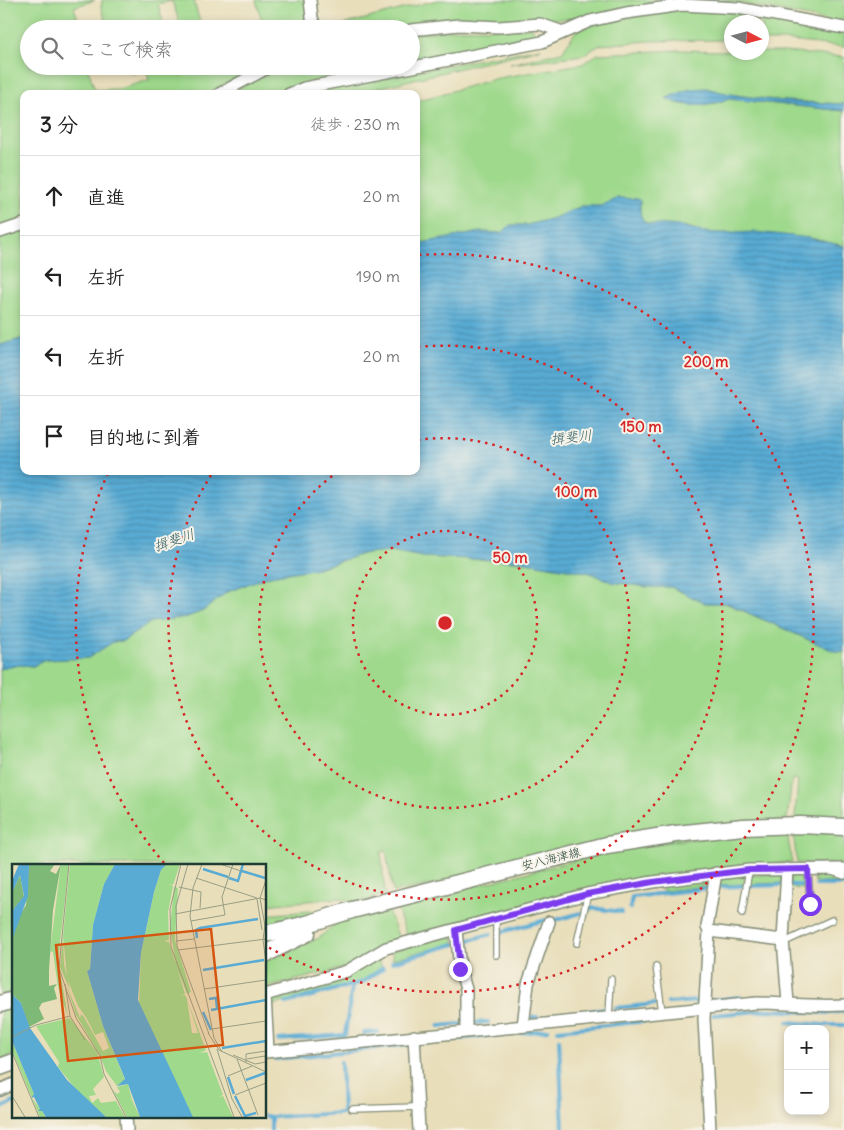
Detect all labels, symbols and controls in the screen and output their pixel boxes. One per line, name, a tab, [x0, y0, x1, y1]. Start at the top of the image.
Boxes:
north arrow	[724, 15, 769, 60]
search box	[20, 20, 420, 75]
icon: search	[38, 34, 66, 62]
text: ここで検索	[78, 37, 173, 61]
text: 3 分	[40, 111, 78, 138]
text: 徒歩 · 230 m	[311, 114, 400, 134]
icon: ahead	[40, 182, 68, 210]
text: 直進	[87, 185, 125, 209]
text: 20 m	[363, 186, 400, 206]
icon: left	[40, 262, 68, 290]
text: 左折	[87, 265, 125, 289]
text: 190 m	[356, 266, 400, 286]
icon: left	[40, 342, 68, 370]
text: 左折	[87, 345, 125, 369]
text: 20 m	[363, 346, 400, 366]
text: 200 m	[684, 352, 728, 371]
text: 150 m	[620, 417, 662, 436]
icon: arrive	[40, 422, 68, 450]
text: 目的地に到着	[87, 425, 201, 449]
water label: 揖斐川	[549, 426, 593, 448]
text: 100 m	[555, 482, 597, 501]
water label: 揖斐川	[151, 525, 197, 555]
text: 50 m	[492, 548, 528, 567]
centre of rings	[436, 614, 454, 632]
street label: 安八海津線	[520, 844, 582, 873]
inset map	[12, 864, 266, 1118]
route start	[799, 893, 822, 916]
route end	[449, 958, 472, 981]
map controls	[784, 1025, 829, 1115]
button: +	[784, 1025, 829, 1070]
button: −	[784, 1070, 829, 1115]

